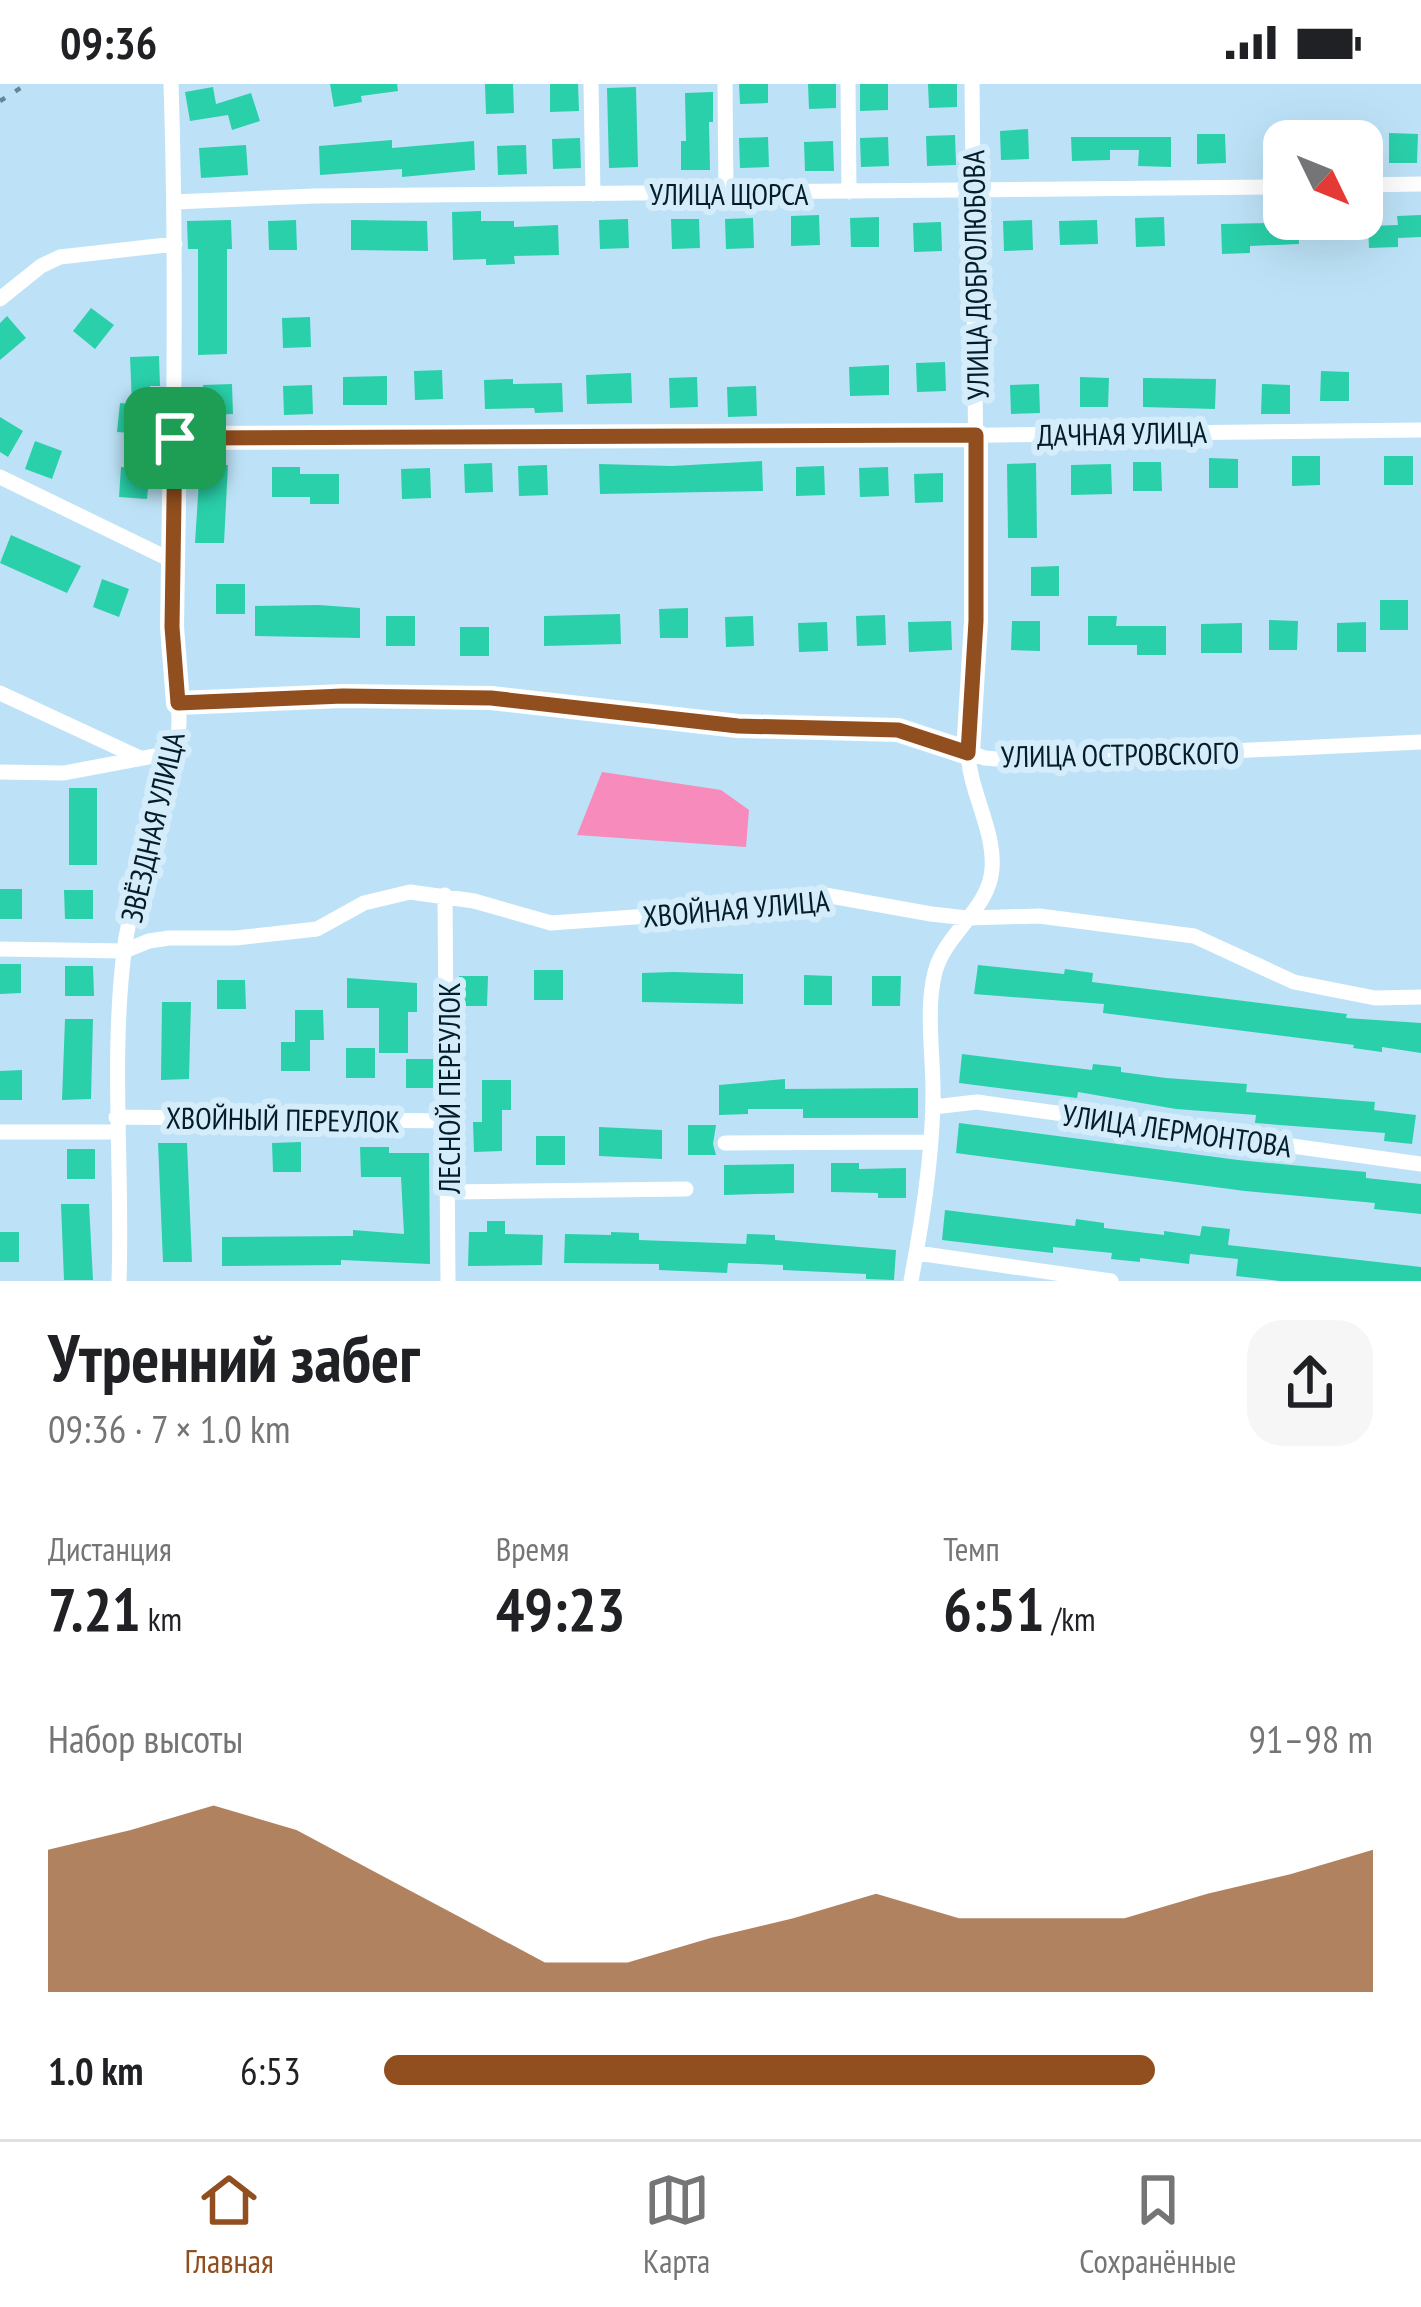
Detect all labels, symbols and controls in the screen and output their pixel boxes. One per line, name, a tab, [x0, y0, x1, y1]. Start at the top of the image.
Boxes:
text: 09:36	[60, 13, 157, 71]
north arrow	[1263, 120, 1383, 240]
map controls	[1263, 120, 1383, 240]
street label: УЛИЦА ДОБРОЛЮБОВА	[953, 149, 997, 400]
street label: УЛИЦА ЩОРСА	[650, 174, 809, 213]
pin	[124, 387, 226, 489]
icon: arrive	[142, 405, 208, 471]
street label: ДАЧНАЯ УЛИЦА	[1037, 412, 1208, 454]
street label: ЗВЁЗДНАЯ УЛИЦА	[111, 727, 193, 926]
street label: УЛИЦА ОСТРОВСКОГО	[1000, 732, 1240, 776]
street label: ХВОЙНАЯ УЛИЦА	[641, 880, 832, 936]
street label: ЛЕСНОЙ ПЕРЕУЛОК	[429, 982, 468, 1195]
street label: УЛИЦА ЛЕРМОНТОВА	[1060, 1095, 1295, 1165]
street label: ХВОЙНЫЙ ПЕРЕУЛОК	[166, 1097, 400, 1141]
text: Утренний забег	[48, 1315, 420, 1400]
button: share	[1247, 1320, 1373, 1446]
text: 09:36 · 7 × 1.0 km	[48, 1403, 291, 1454]
text: Дистанция	[48, 1527, 172, 1570]
text: Время	[496, 1527, 569, 1570]
text: Темп	[943, 1527, 1000, 1570]
text: 7.21	[48, 1570, 141, 1648]
text: 49:23	[496, 1570, 625, 1648]
text: 6:51	[943, 1570, 1044, 1648]
text: km	[141, 1597, 182, 1640]
text: /km	[1044, 1597, 1095, 1640]
text: Набор высоты	[48, 1713, 243, 1764]
text: 91–98 m	[1248, 1713, 1373, 1764]
text: 1.0 km	[48, 2045, 143, 2096]
text: 6:53	[240, 2045, 301, 2096]
tab: Главная	[185, 2167, 274, 2282]
tab: Карта	[643, 2167, 710, 2282]
tab: Сохранённые	[1079, 2167, 1236, 2282]

